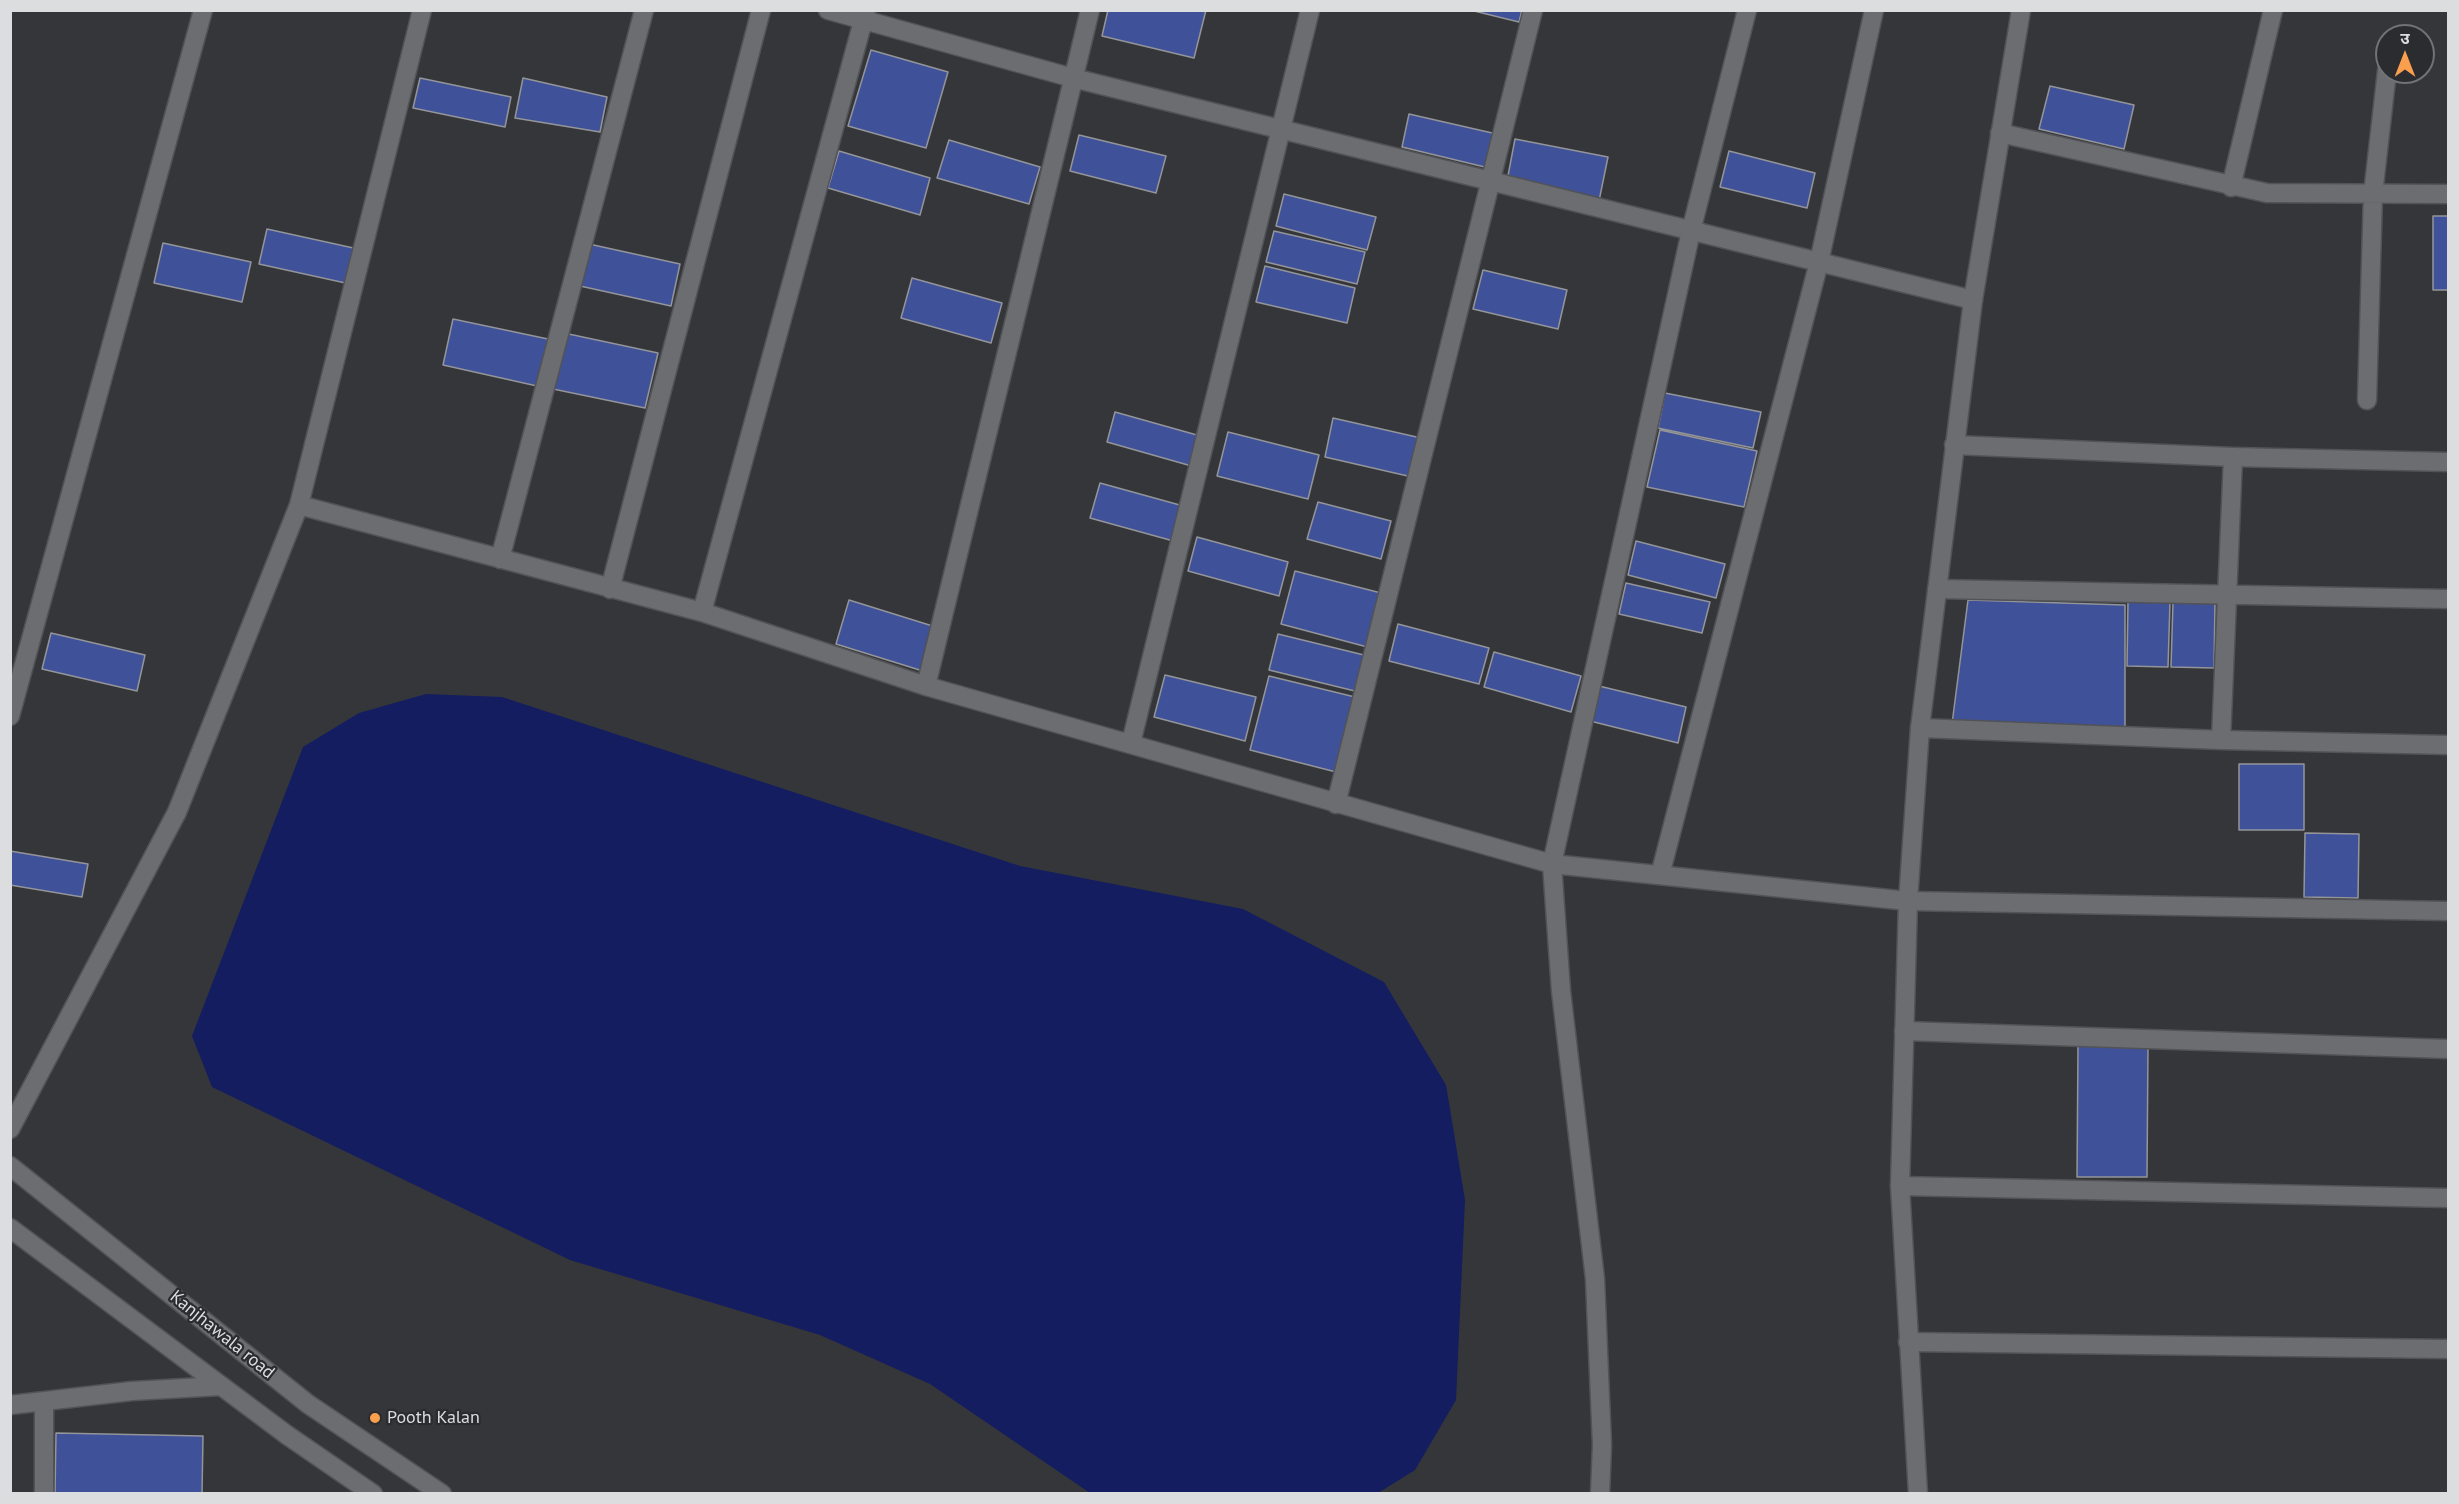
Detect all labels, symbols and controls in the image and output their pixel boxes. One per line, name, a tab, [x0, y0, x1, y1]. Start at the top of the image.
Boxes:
north arrow	[2375, 24, 2435, 84]
text: उ	[2400, 28, 2410, 48]
street label: Kanjhawala road	[165, 1286, 279, 1384]
place label: Pooth Kalan	[387, 1407, 480, 1429]
marker: Pooth Kalan	[368, 1411, 382, 1425]

